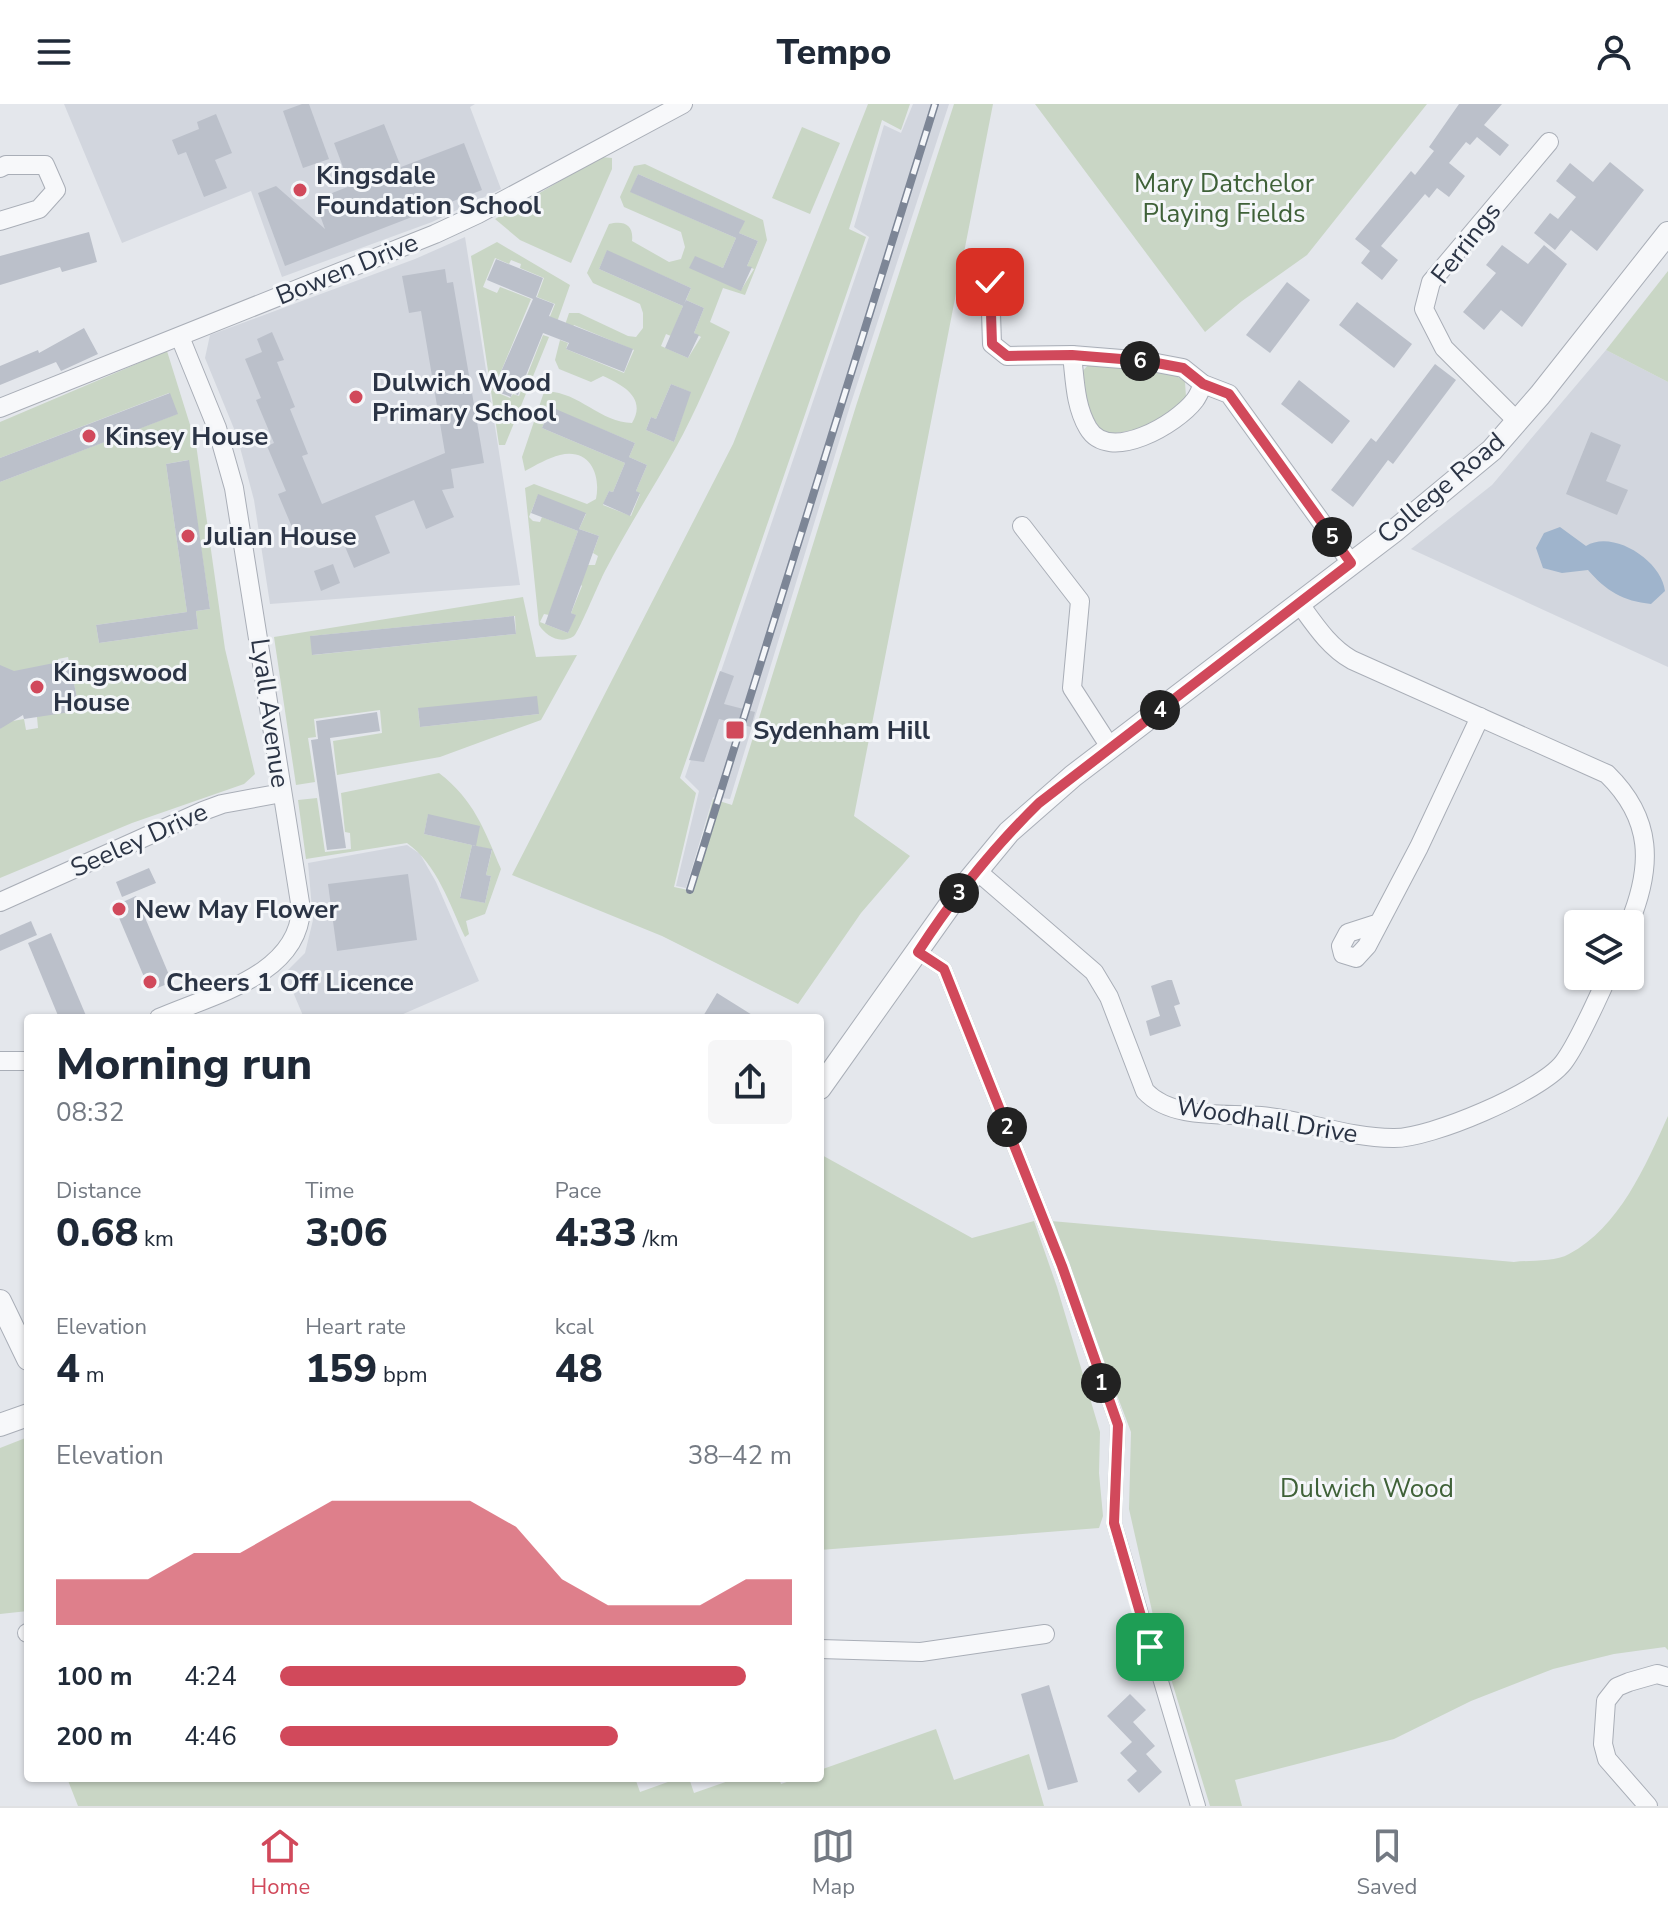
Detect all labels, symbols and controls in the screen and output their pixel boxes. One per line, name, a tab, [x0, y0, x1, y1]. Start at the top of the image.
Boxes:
text: Tempo	[777, 28, 891, 77]
icon: menu	[32, 30, 76, 74]
icon: person	[1592, 30, 1636, 74]
place label: Kingsdale Foundation School	[316, 158, 542, 223]
park label: Mary Datchelor Playing Fields	[1134, 166, 1315, 231]
marker: Kingsdale Foundation School	[291, 181, 309, 199]
street label: Ferrings	[1423, 195, 1509, 291]
street label: Bowen Drive	[271, 225, 423, 313]
pin	[956, 248, 1024, 316]
icon: check	[968, 260, 1012, 304]
pin: 6	[1120, 341, 1160, 381]
text: 6	[1133, 346, 1147, 376]
place label: Dulwich Wood Primary School	[372, 365, 557, 430]
marker: Dulwich Wood Primary School	[347, 388, 365, 406]
place label: Kinsey House	[105, 419, 268, 454]
street label: College Road	[1370, 424, 1512, 552]
marker: Kinsey House	[80, 427, 98, 445]
pin: 5	[1312, 517, 1352, 557]
place label: Julian House	[203, 519, 357, 554]
text: 5	[1325, 522, 1339, 552]
marker: Julian House	[179, 527, 197, 545]
street label: Lyall Avenue	[242, 636, 298, 790]
place label: Kingswood House	[53, 655, 188, 720]
marker: Kingswood House	[28, 678, 46, 696]
pin: 4	[1140, 690, 1180, 730]
text: 4	[1153, 695, 1167, 725]
place label: Sydenham Hill	[753, 713, 931, 748]
marker: Sydenham Hill	[724, 719, 746, 741]
street label: Seeley Drive	[65, 794, 213, 886]
pin: 3	[939, 873, 979, 913]
text: 3	[952, 878, 966, 908]
place label: New May Flower	[135, 892, 339, 927]
marker: New May Flower	[110, 900, 128, 918]
map controls	[1564, 910, 1644, 990]
button: layers	[1564, 910, 1644, 990]
place label: Cheers 1 Off Licence	[166, 965, 414, 1000]
marker: Cheers 1 Off Licence	[141, 973, 159, 991]
text: Morning run	[56, 1035, 312, 1095]
button: share	[708, 1040, 792, 1124]
street label: Woodhall Drive	[1174, 1088, 1360, 1152]
text: 08:32	[56, 1095, 124, 1130]
pin: 2	[987, 1107, 1027, 1147]
text: 2	[1000, 1112, 1014, 1142]
text: Distance	[56, 1176, 141, 1206]
text: Time	[305, 1176, 354, 1206]
text: Pace	[555, 1176, 601, 1206]
text: 0.68	[56, 1206, 138, 1260]
text: 3:06	[305, 1206, 388, 1260]
text: 4:33	[555, 1206, 637, 1260]
text: km	[138, 1224, 174, 1254]
text: /km	[637, 1224, 679, 1254]
text: Elevation	[56, 1312, 147, 1342]
text: Heart rate	[305, 1312, 406, 1342]
text: kcal	[555, 1312, 594, 1342]
text: 4	[56, 1342, 80, 1396]
text: 159	[305, 1342, 377, 1396]
text: 48	[555, 1342, 603, 1396]
text: m	[80, 1360, 105, 1390]
text: bpm	[377, 1360, 427, 1390]
pin: 1	[1081, 1363, 1121, 1403]
text: 1	[1094, 1368, 1108, 1398]
text: Elevation	[56, 1438, 164, 1473]
text: 38–42 m	[688, 1438, 792, 1473]
park label: Dulwich Wood	[1280, 1471, 1454, 1506]
pin	[1116, 1613, 1184, 1681]
icon: arrive	[1128, 1625, 1172, 1669]
text: 100 m	[56, 1659, 133, 1694]
text: 4:24	[184, 1659, 237, 1694]
text: 200 m	[56, 1719, 133, 1754]
text: 4:46	[184, 1719, 237, 1754]
tab: Home	[251, 1824, 310, 1902]
tab: Map	[811, 1824, 855, 1902]
tab: Saved	[1357, 1824, 1417, 1902]

